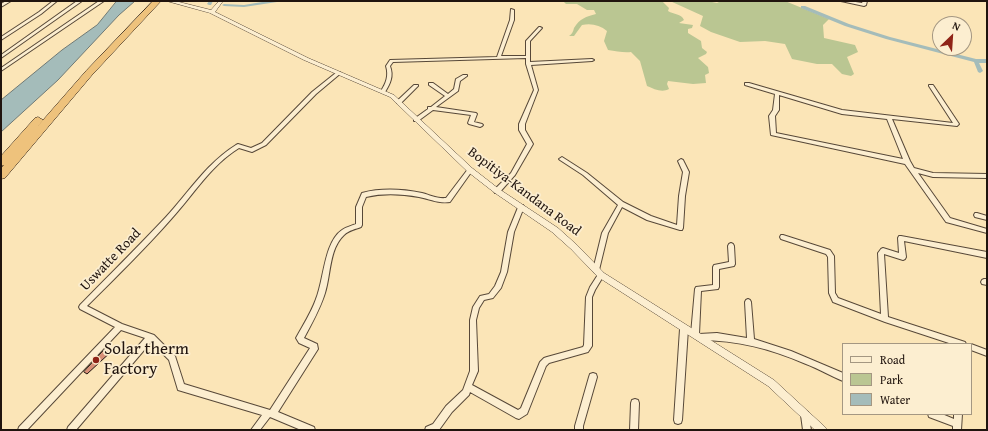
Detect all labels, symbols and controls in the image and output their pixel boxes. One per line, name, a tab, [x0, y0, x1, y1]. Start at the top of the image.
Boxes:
north arrow	[932, 16, 972, 56]
text: N	[950, 17, 963, 35]
street label: Bopitiya-Kandana Road	[464, 144, 584, 240]
street label: Uswatte Road	[77, 225, 145, 295]
place label: Solar therm Factory	[104, 340, 189, 380]
legend	[842, 343, 972, 415]
text: Road	[880, 351, 905, 368]
marker: Solar therm Factory	[91, 355, 101, 365]
text: Park	[880, 371, 903, 388]
text: Water	[880, 391, 910, 408]

